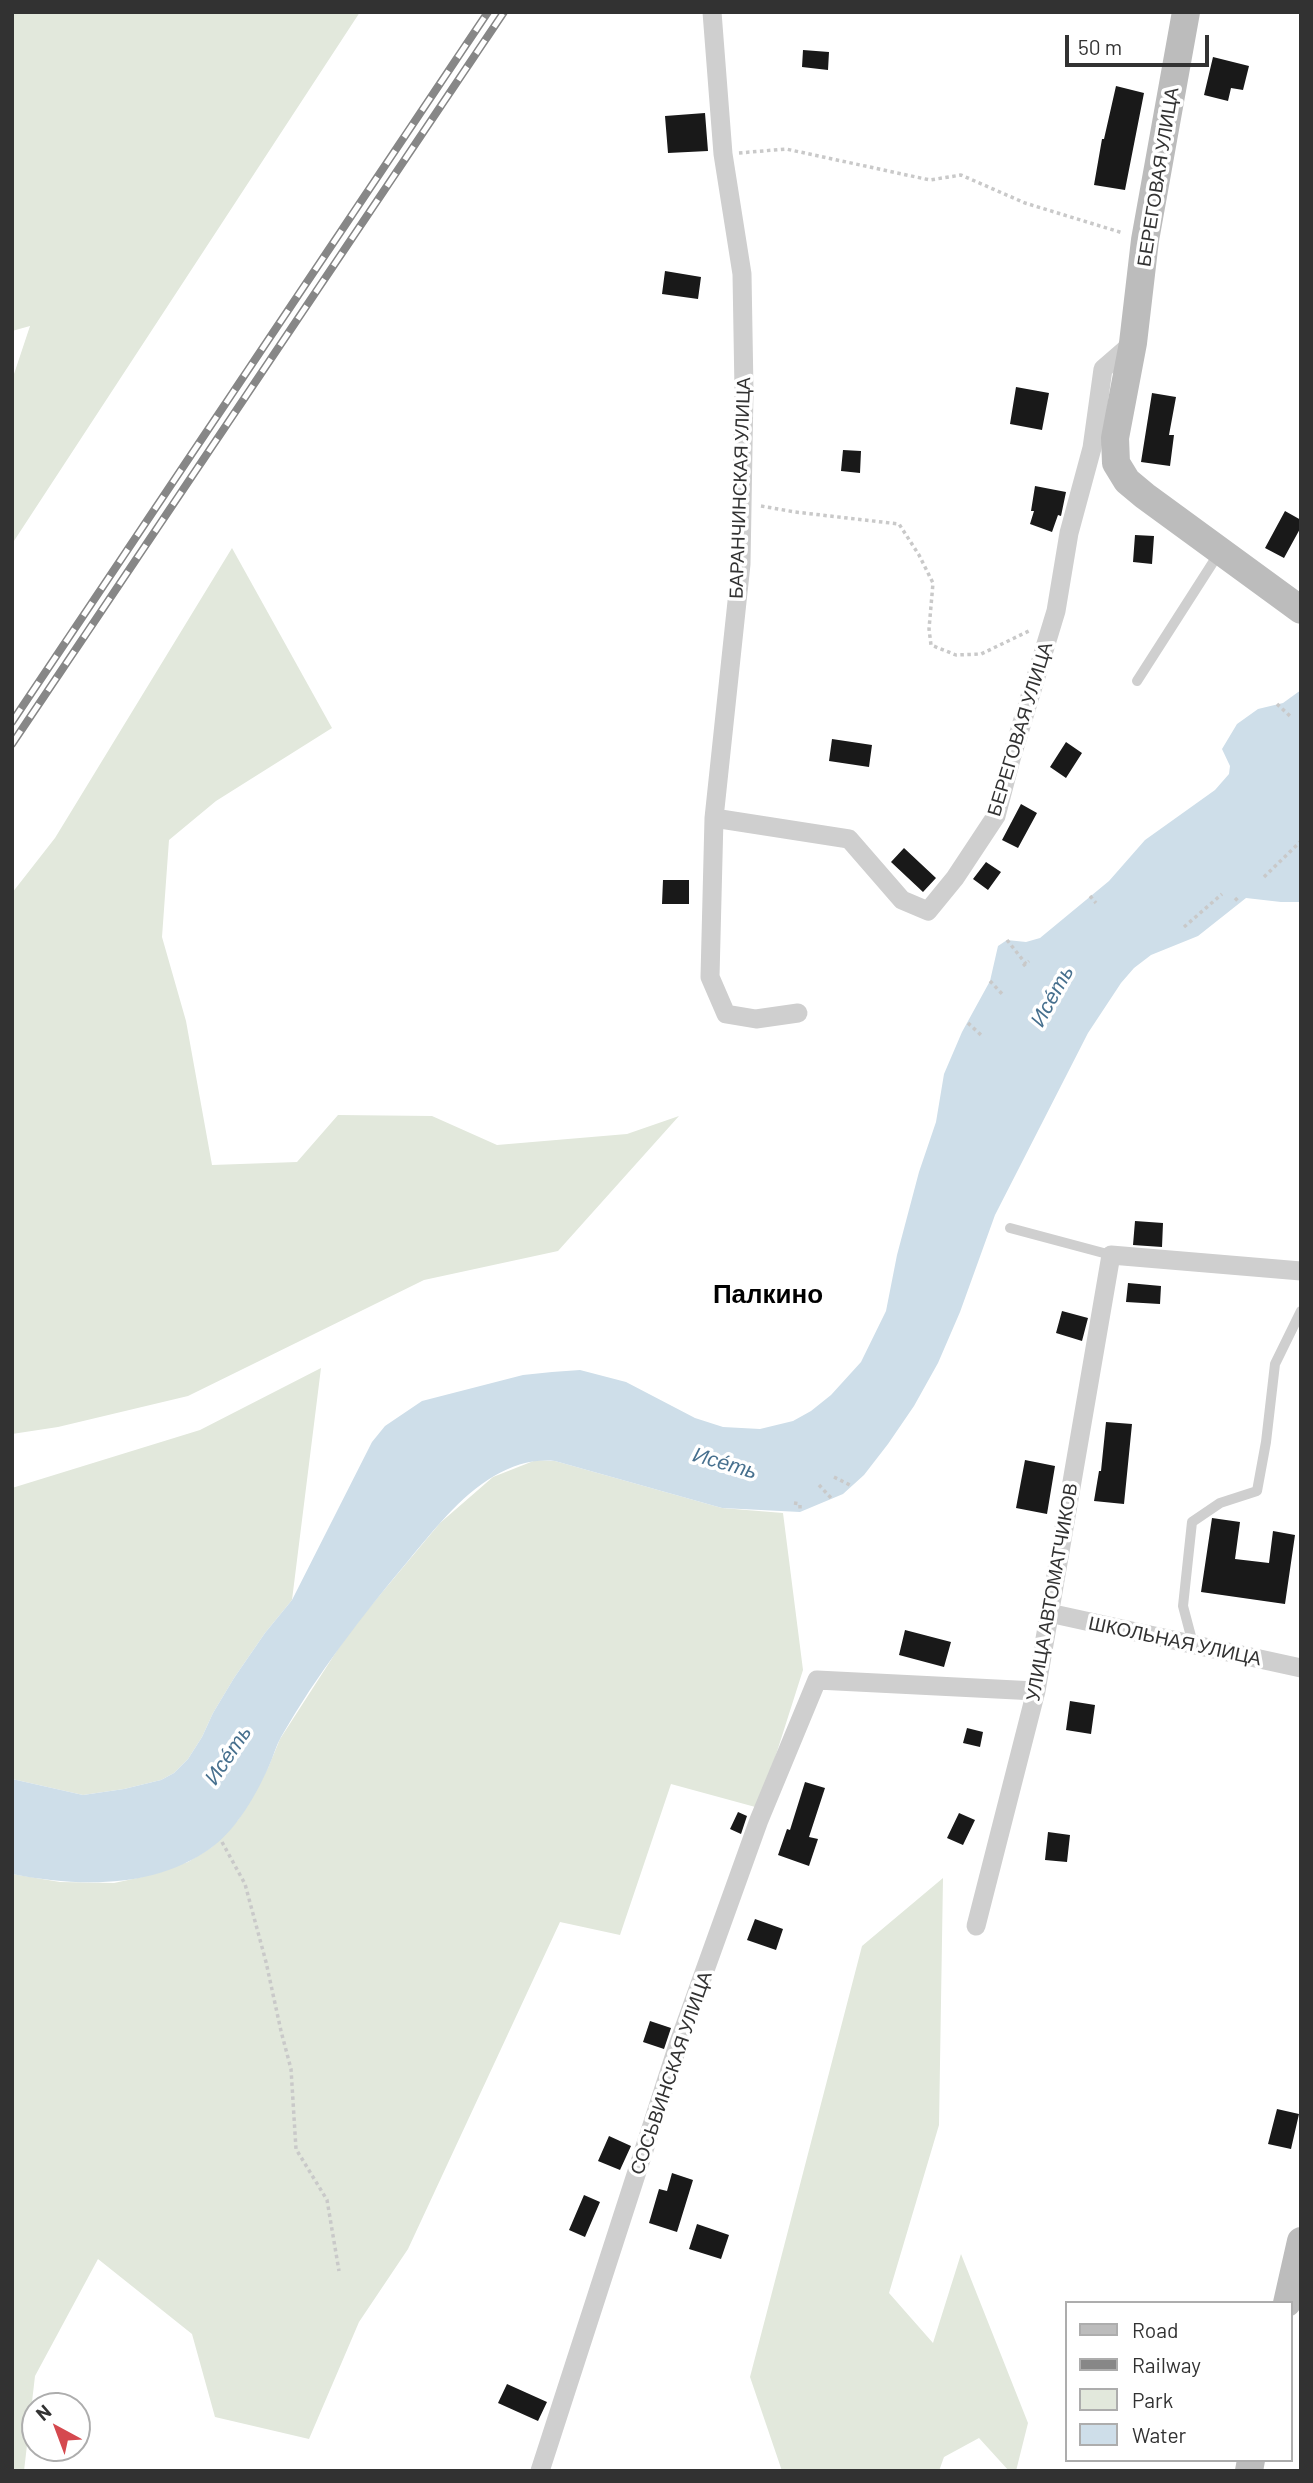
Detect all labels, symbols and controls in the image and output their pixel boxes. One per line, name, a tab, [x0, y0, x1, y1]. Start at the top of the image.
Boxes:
scale bar	[1068, 21, 1212, 65]
text: 50 m	[1078, 34, 1122, 59]
street label: БЕРЕГОВАЯ УЛИЦА	[1133, 86, 1183, 268]
street label: БАРАНЧИНСКАЯ УЛИЦА	[725, 377, 755, 599]
street label: БЕРЕГОВАЯ УЛИЦА	[983, 639, 1057, 819]
water label: Исе́ть	[1025, 961, 1079, 1031]
district label: Палкино	[713, 1278, 823, 1310]
water label: Исе́ть	[690, 1442, 760, 1484]
street label: УЛИЦА АВТОМАТЧИКОВ	[1022, 1481, 1082, 1703]
street label: ШКОЛЬНАЯ УЛИЦА	[1087, 1612, 1263, 1670]
water label: Исе́ть	[199, 1721, 257, 1789]
street label: СОСЬВИНСКАЯ УЛИЦА	[625, 1968, 717, 2178]
legend	[1064, 2301, 1292, 2462]
text: Road	[1132, 2317, 1178, 2342]
text: Railway	[1132, 2352, 1201, 2377]
text: Park	[1132, 2387, 1173, 2412]
north arrow	[21, 2392, 91, 2462]
text: N	[31, 2399, 56, 2425]
text: Water	[1132, 2422, 1186, 2447]

